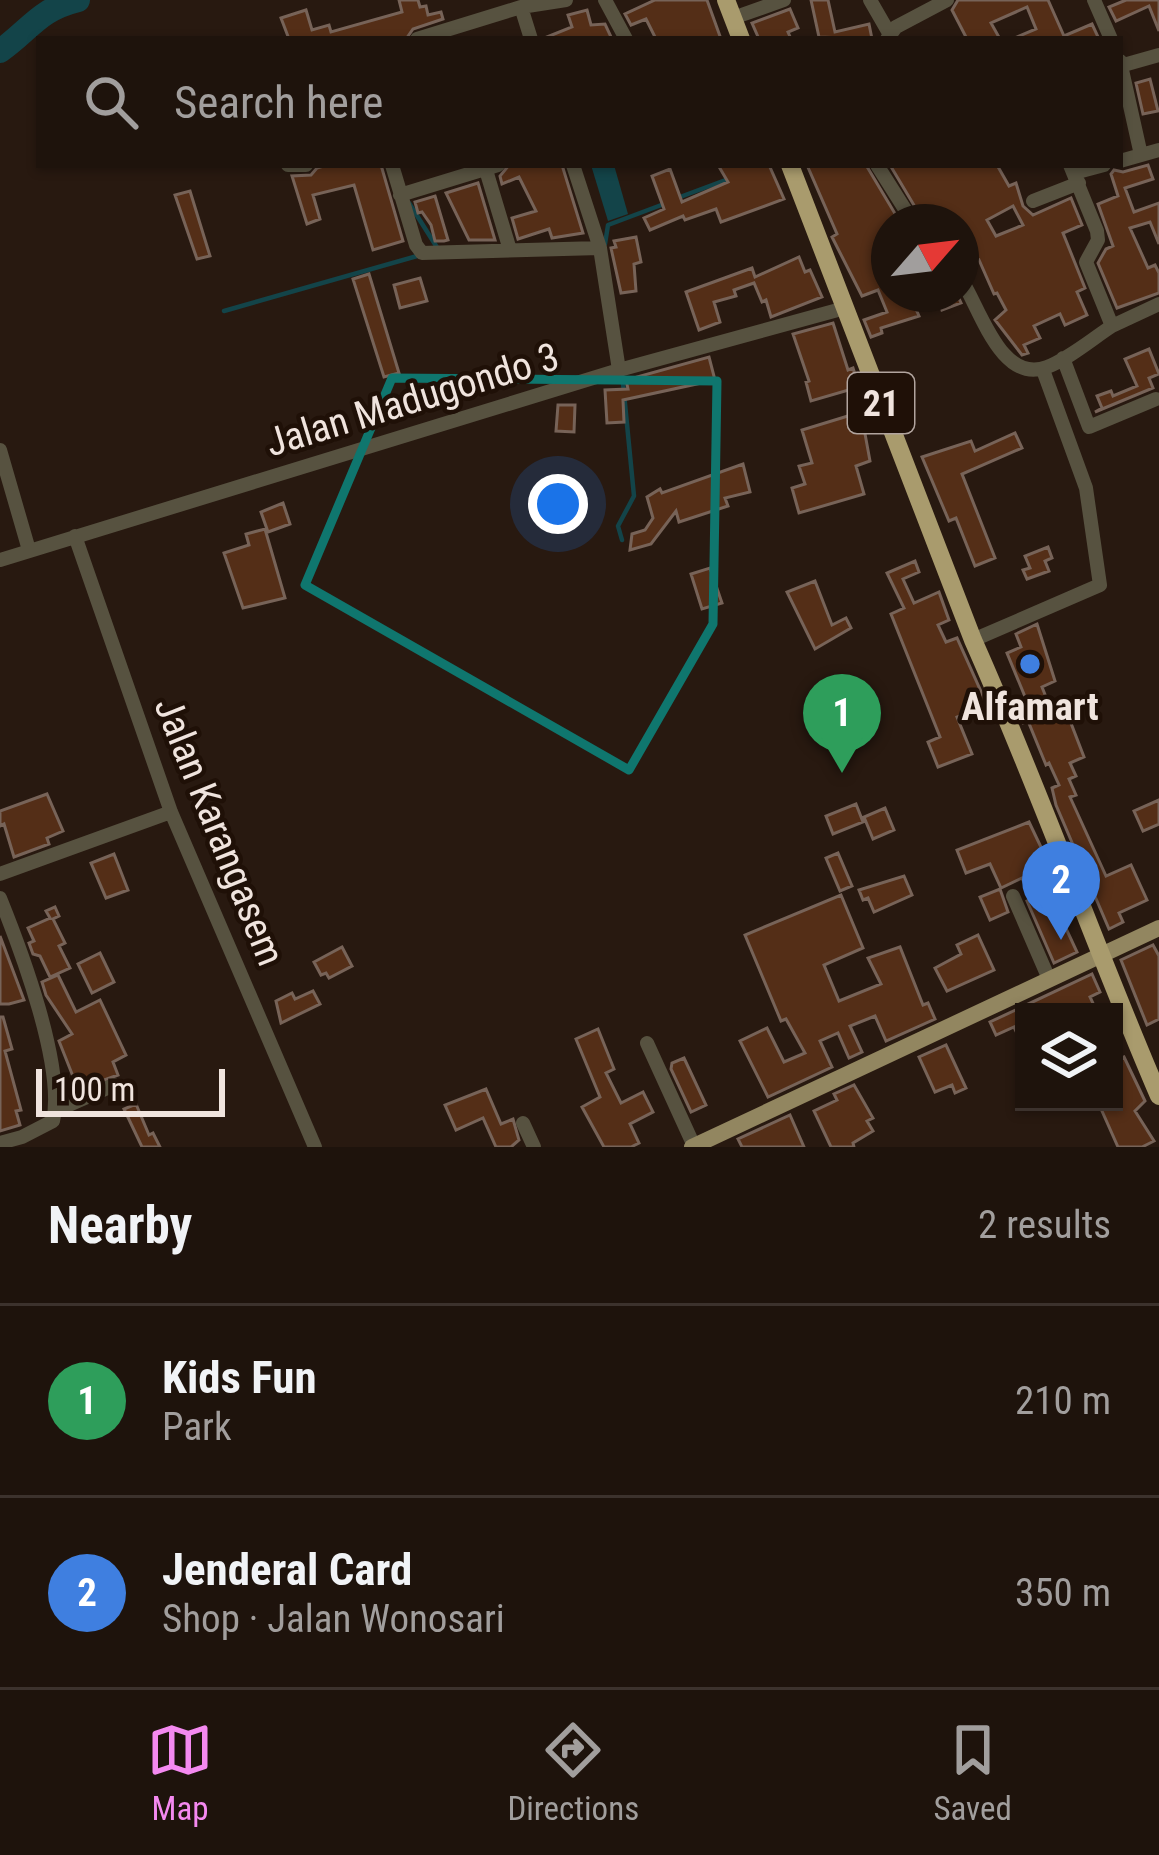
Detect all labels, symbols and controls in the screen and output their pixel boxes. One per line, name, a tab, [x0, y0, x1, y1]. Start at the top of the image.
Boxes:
search box	[36, 36, 1123, 168]
icon: search	[78, 69, 144, 135]
text: Search here	[174, 76, 383, 129]
north arrow	[871, 204, 979, 312]
street label: Jalan Madugondo 3	[260, 333, 564, 466]
road number: 21	[848, 373, 914, 433]
your location	[528, 474, 588, 534]
marker: Alfamart	[1017, 651, 1043, 677]
pin: 1	[803, 674, 881, 773]
place label: Alfamart	[961, 684, 1099, 730]
street label: Jalan Karangasem	[144, 691, 294, 972]
pin: 2	[1022, 841, 1100, 940]
map controls	[1015, 1003, 1123, 1111]
button: layers	[1015, 1003, 1123, 1111]
scale bar	[36, 1063, 225, 1116]
text: 100 m	[54, 1070, 135, 1109]
text: Nearby	[48, 1196, 192, 1255]
text: 2 results	[978, 1202, 1111, 1248]
text: Kids Fun	[162, 1351, 317, 1404]
text: 1	[77, 1378, 97, 1424]
text: 210 m	[1015, 1378, 1111, 1424]
text: Park	[162, 1404, 232, 1450]
text: Jenderal Card	[162, 1543, 412, 1596]
text: 2	[77, 1570, 97, 1616]
text: 350 m	[1015, 1570, 1111, 1616]
text: Shop · Jalan Wonosari	[162, 1596, 505, 1642]
tab: Map	[147, 1717, 213, 1828]
tab: Directions	[507, 1717, 639, 1828]
tab: Saved	[933, 1717, 1012, 1828]

